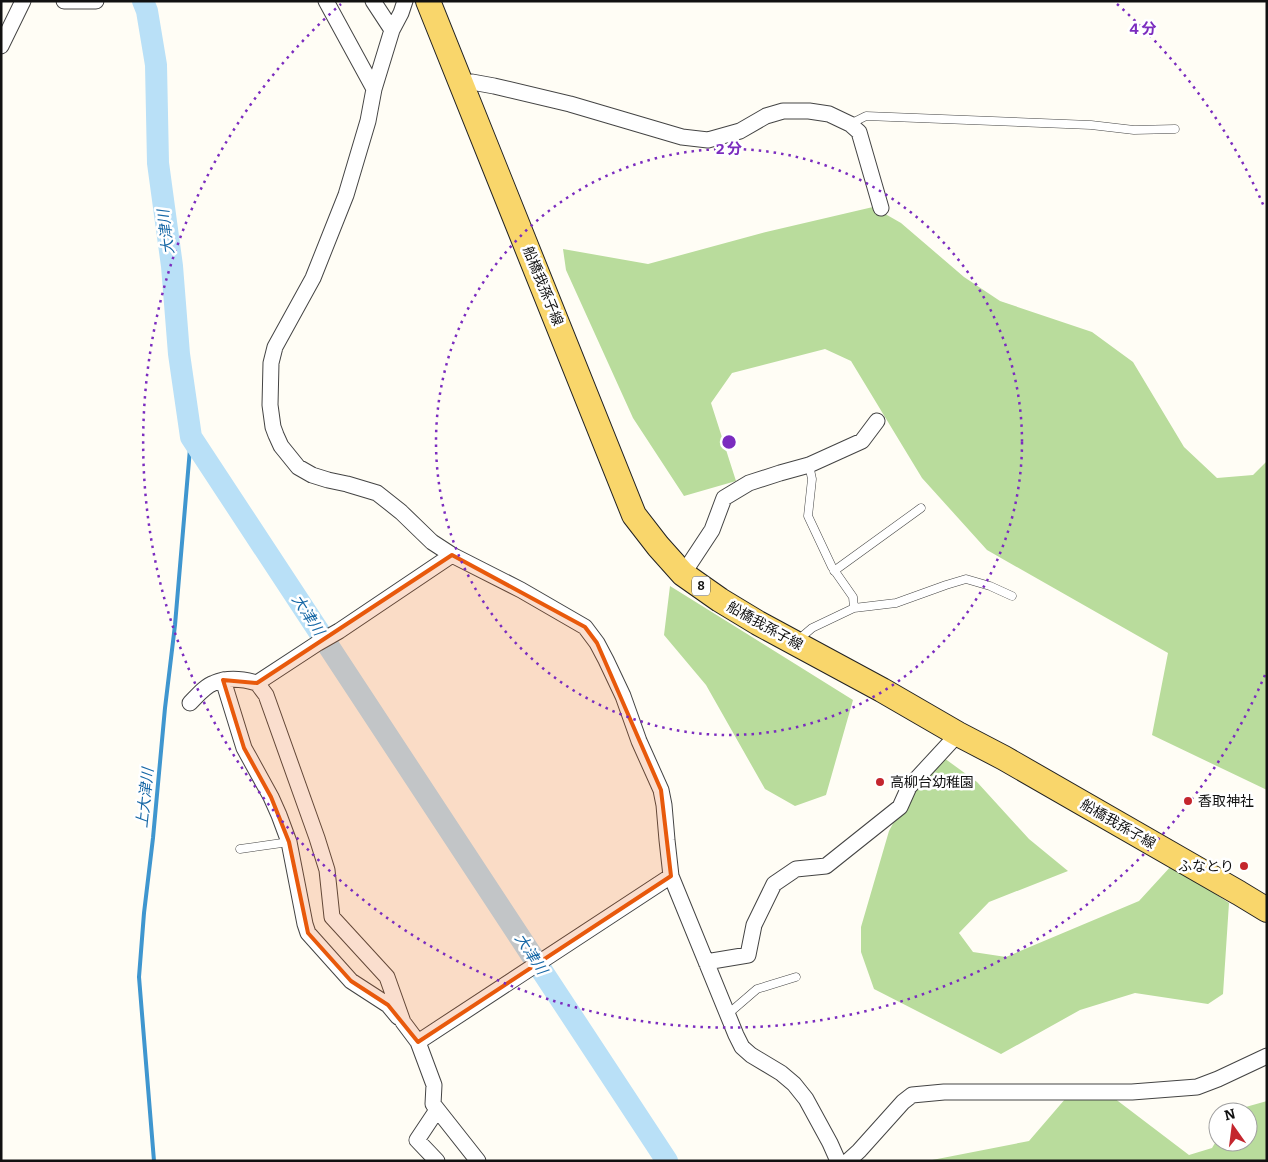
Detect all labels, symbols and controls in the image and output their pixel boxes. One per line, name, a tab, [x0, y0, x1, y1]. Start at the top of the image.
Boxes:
text: 4 分	[1130, 20, 1156, 38]
text: 2 分	[716, 140, 742, 158]
water label: 大津川	[154, 207, 178, 255]
street label: 船橋我孫子線	[519, 244, 567, 328]
centre of rings	[720, 433, 738, 451]
road number: 8	[692, 576, 710, 596]
water label: 大津川	[288, 591, 329, 640]
street label: 船橋我孫子線	[724, 598, 806, 654]
water label: 上大津川	[133, 765, 157, 829]
place label: 高柳台幼稚園	[890, 774, 974, 791]
marker: 高柳台幼稚園	[874, 776, 886, 788]
place label: 香取神社	[1198, 793, 1254, 810]
marker: 香取神社	[1182, 795, 1194, 807]
street label: 船橋我孫子線	[1077, 796, 1159, 852]
place label: ふなとり	[1178, 858, 1234, 875]
marker: ふなとり	[1238, 860, 1250, 872]
water label: 大津川	[511, 930, 552, 979]
north arrow	[1208, 1102, 1258, 1152]
text: N	[1223, 1105, 1237, 1124]

